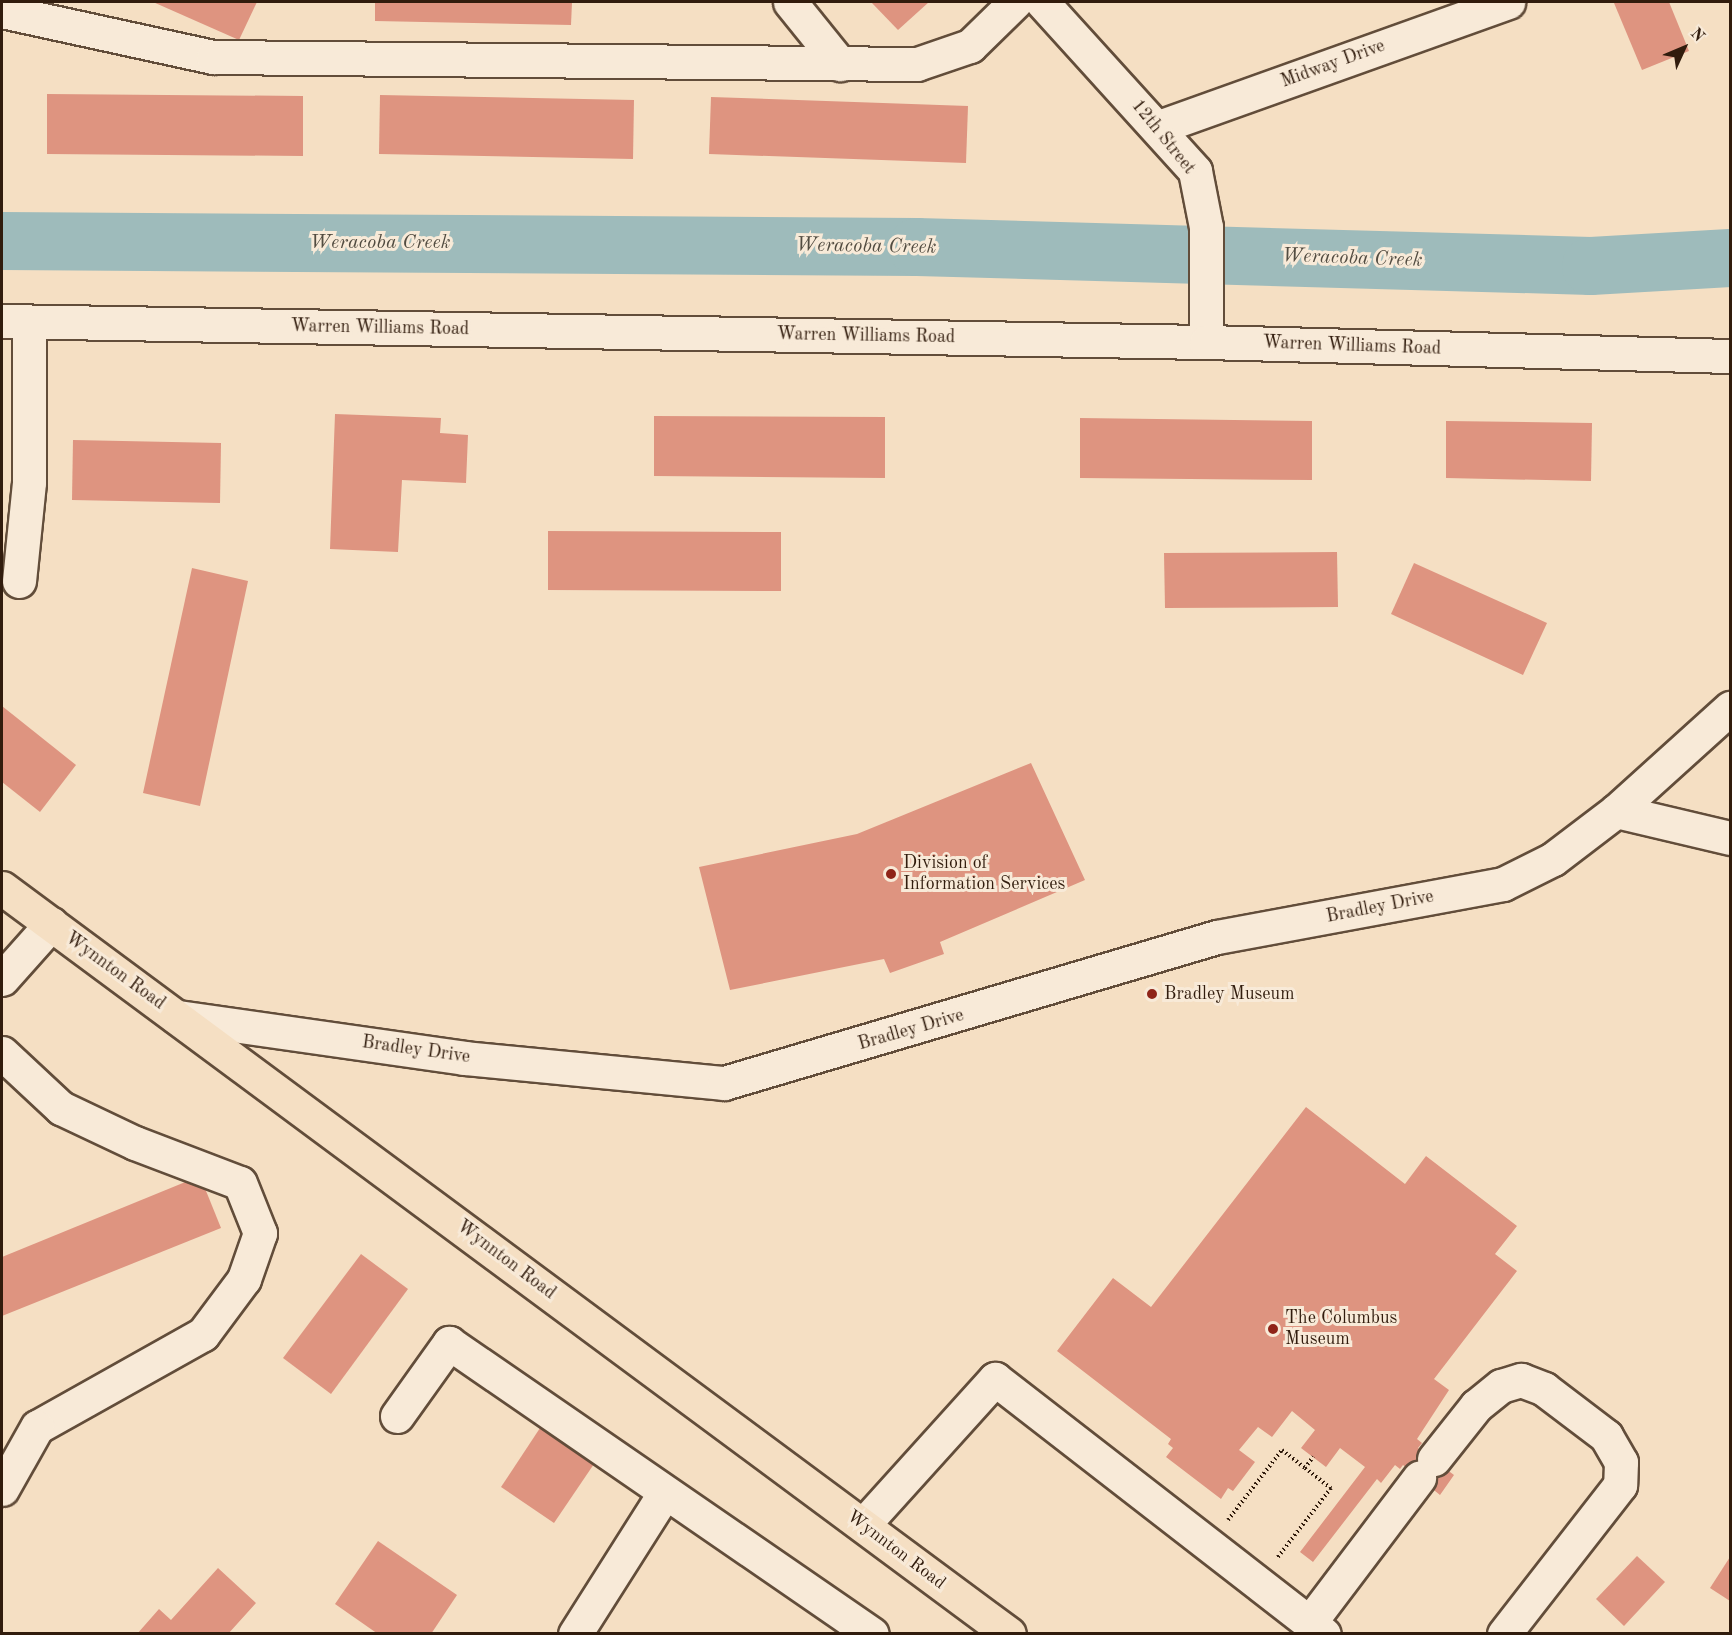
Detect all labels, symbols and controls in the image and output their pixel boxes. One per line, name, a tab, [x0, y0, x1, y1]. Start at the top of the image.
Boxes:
north arrow	[1654, 18, 1714, 78]
text: N	[1687, 26, 1707, 45]
street label: Midway Drive	[1278, 35, 1388, 93]
street label: 12th Street	[1126, 95, 1200, 179]
water label: Weracoba Creek	[310, 231, 450, 255]
water label: Weracoba Creek	[795, 234, 937, 260]
water label: Weracoba Creek	[1281, 245, 1423, 273]
street label: Warren Williams Road	[291, 316, 469, 340]
street label: Warren Williams Road	[777, 324, 955, 348]
street label: Warren Williams Road	[1262, 332, 1442, 360]
place label: Division of Information Services	[903, 853, 1065, 896]
marker: Division of Information Services	[884, 867, 898, 881]
street label: Bradley Drive	[1324, 886, 1436, 928]
street label: Wynnton Road	[61, 927, 169, 1015]
place label: Bradley Museum	[1164, 983, 1294, 1005]
marker: Bradley Museum	[1145, 987, 1159, 1001]
street label: Bradley Drive	[856, 1005, 966, 1055]
street label: Bradley Drive	[361, 1032, 471, 1068]
street label: Wynnton Road	[452, 1216, 560, 1304]
place label: The Columbus Museum	[1285, 1308, 1397, 1350]
marker: The Columbus Museum	[1266, 1322, 1280, 1336]
street label: Wynnton Road	[842, 1506, 950, 1594]

